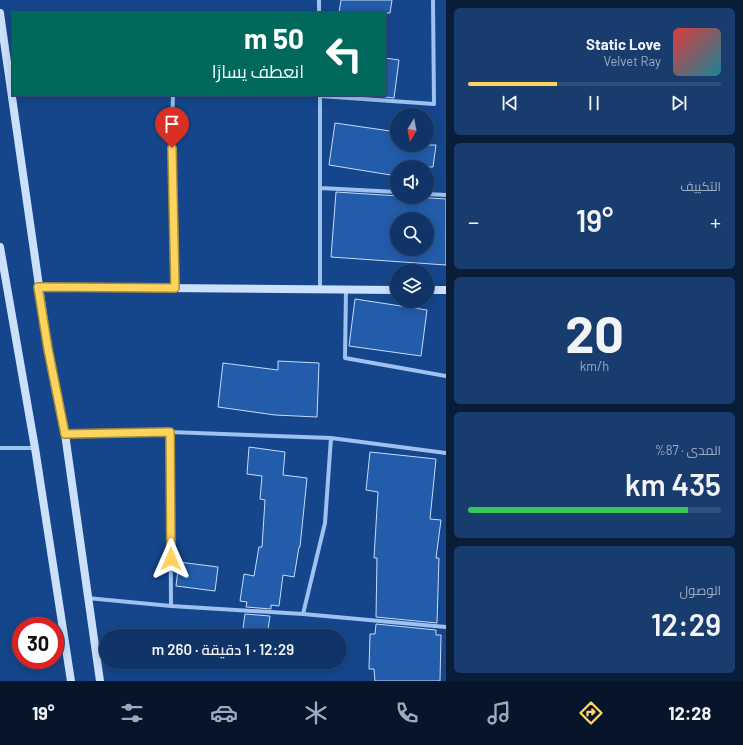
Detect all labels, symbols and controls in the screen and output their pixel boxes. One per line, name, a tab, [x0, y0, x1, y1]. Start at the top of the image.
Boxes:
text: 50 m	[244, 21, 304, 55]
icon: left	[318, 28, 370, 80]
text: Static Love	[586, 35, 661, 53]
text: Velvet Ray	[603, 53, 661, 69]
text: انعطف يسارًا	[212, 60, 304, 82]
icon: previous	[499, 92, 521, 114]
icon: pause	[583, 92, 605, 114]
icon: next	[668, 92, 690, 114]
pin	[155, 107, 189, 148]
north arrow	[390, 108, 434, 152]
map controls	[390, 108, 434, 308]
icon: arrive	[161, 113, 183, 135]
button: sound	[390, 160, 434, 204]
text: التكييف	[680, 178, 721, 194]
text: 19°	[576, 202, 613, 238]
text: −	[468, 208, 479, 234]
text: +	[710, 208, 721, 234]
button: search	[390, 212, 434, 256]
button: layers	[390, 264, 434, 308]
text: 20	[565, 301, 624, 363]
text: km/h	[580, 358, 609, 374]
text: المدى · 87%	[655, 442, 721, 458]
text: 435 km	[625, 466, 721, 502]
position arrow	[150, 538, 192, 580]
text: الوصول	[680, 582, 721, 598]
text: 12:29	[651, 606, 721, 642]
speed limit sign: 30	[12, 617, 64, 669]
text: 12:29 · 1 دقيقة · 260 m	[152, 640, 294, 658]
icon: filters	[118, 699, 146, 727]
icon: car	[210, 699, 238, 727]
icon: climate	[302, 699, 330, 727]
icon: phone	[393, 699, 421, 727]
icon: music	[485, 699, 513, 727]
icon: directions	[577, 699, 605, 727]
text: 19°	[32, 702, 55, 724]
text: 12:28	[668, 702, 711, 724]

